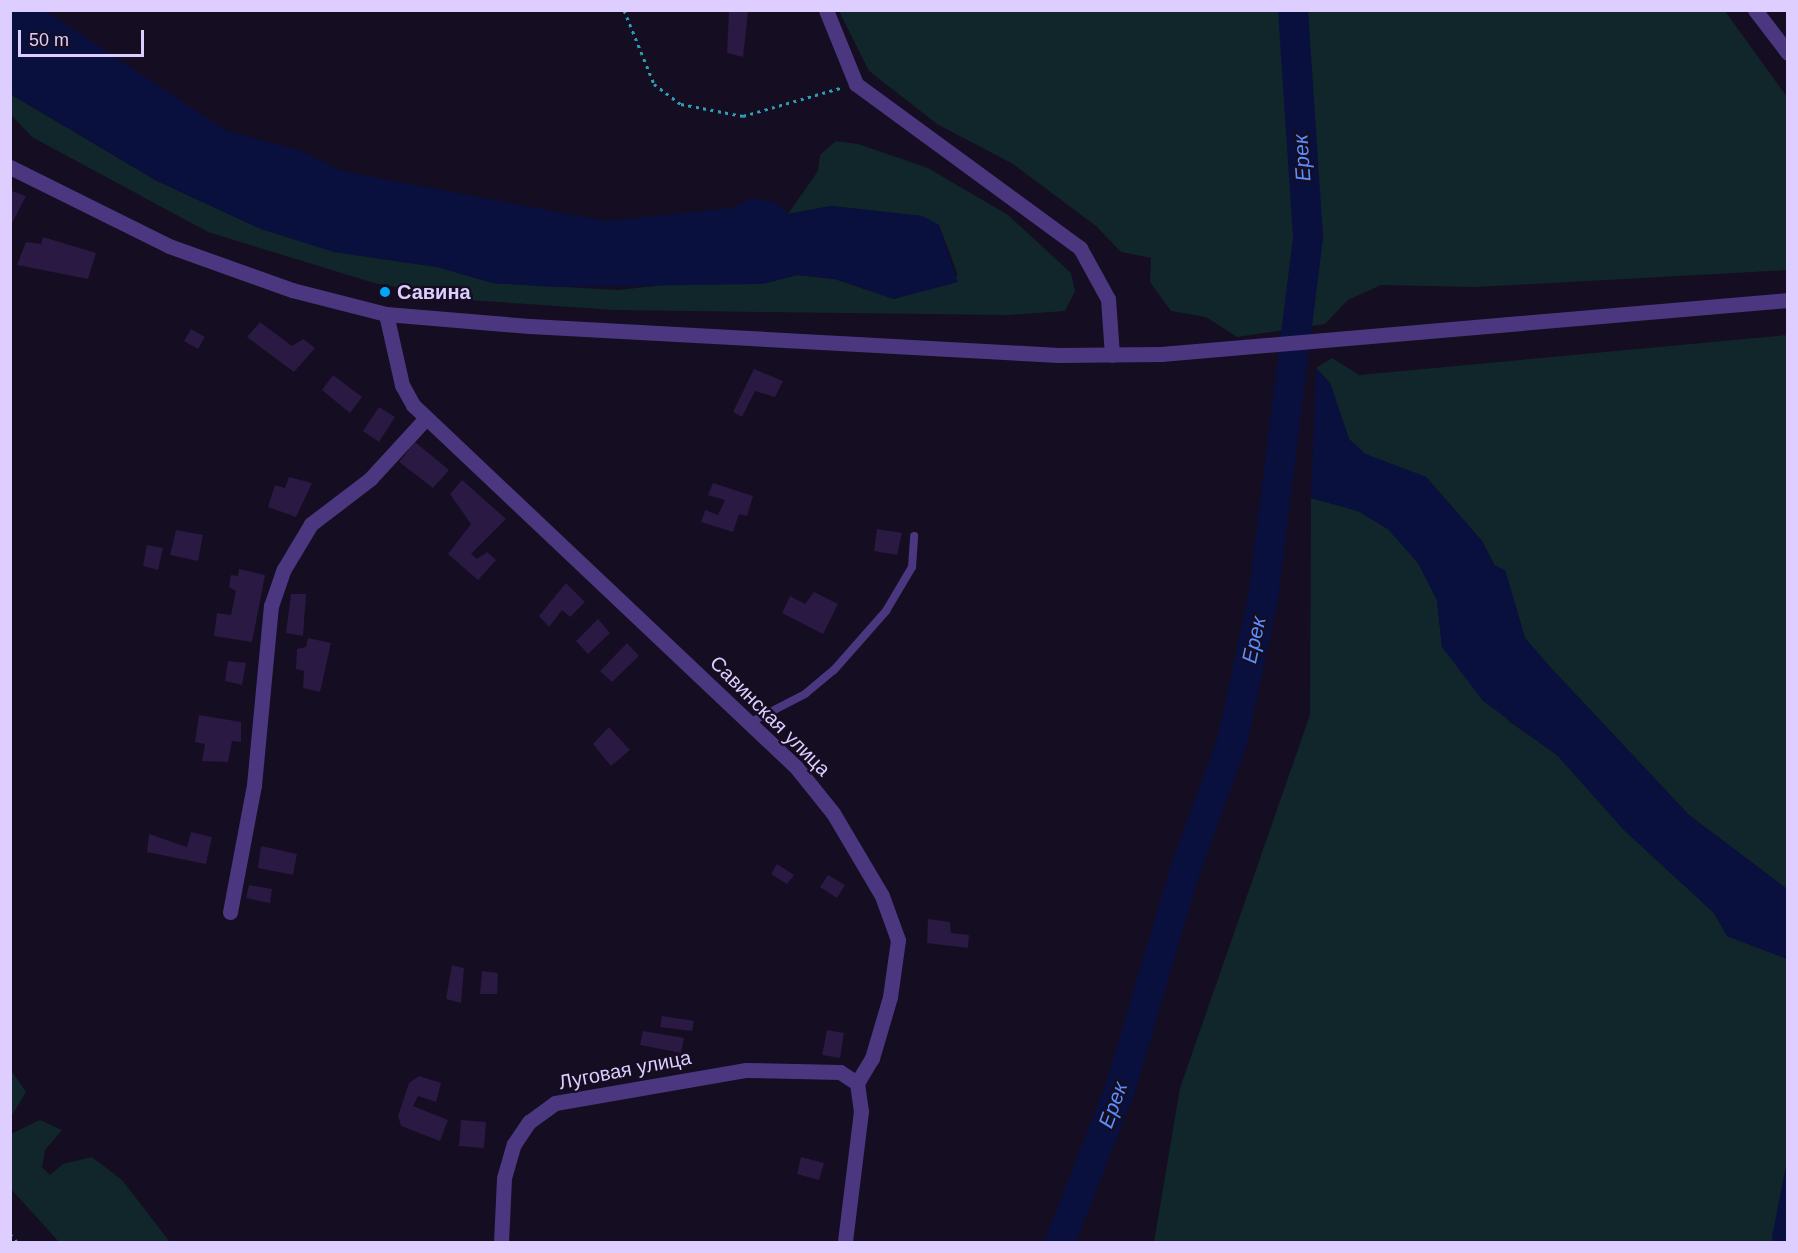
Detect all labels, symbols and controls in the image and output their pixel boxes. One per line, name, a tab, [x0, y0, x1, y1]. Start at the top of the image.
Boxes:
scale bar	[21, 18, 147, 56]
text: 50 m	[29, 30, 69, 50]
water label: Ерек	[1288, 134, 1316, 182]
place label: Савина	[397, 280, 471, 304]
marker: Савина	[378, 285, 392, 299]
water label: Ерек	[1237, 614, 1271, 666]
street label: Савинская улица	[705, 651, 835, 781]
street label: Луговая улица	[557, 1045, 693, 1095]
water label: Ерек	[1093, 1078, 1133, 1132]

